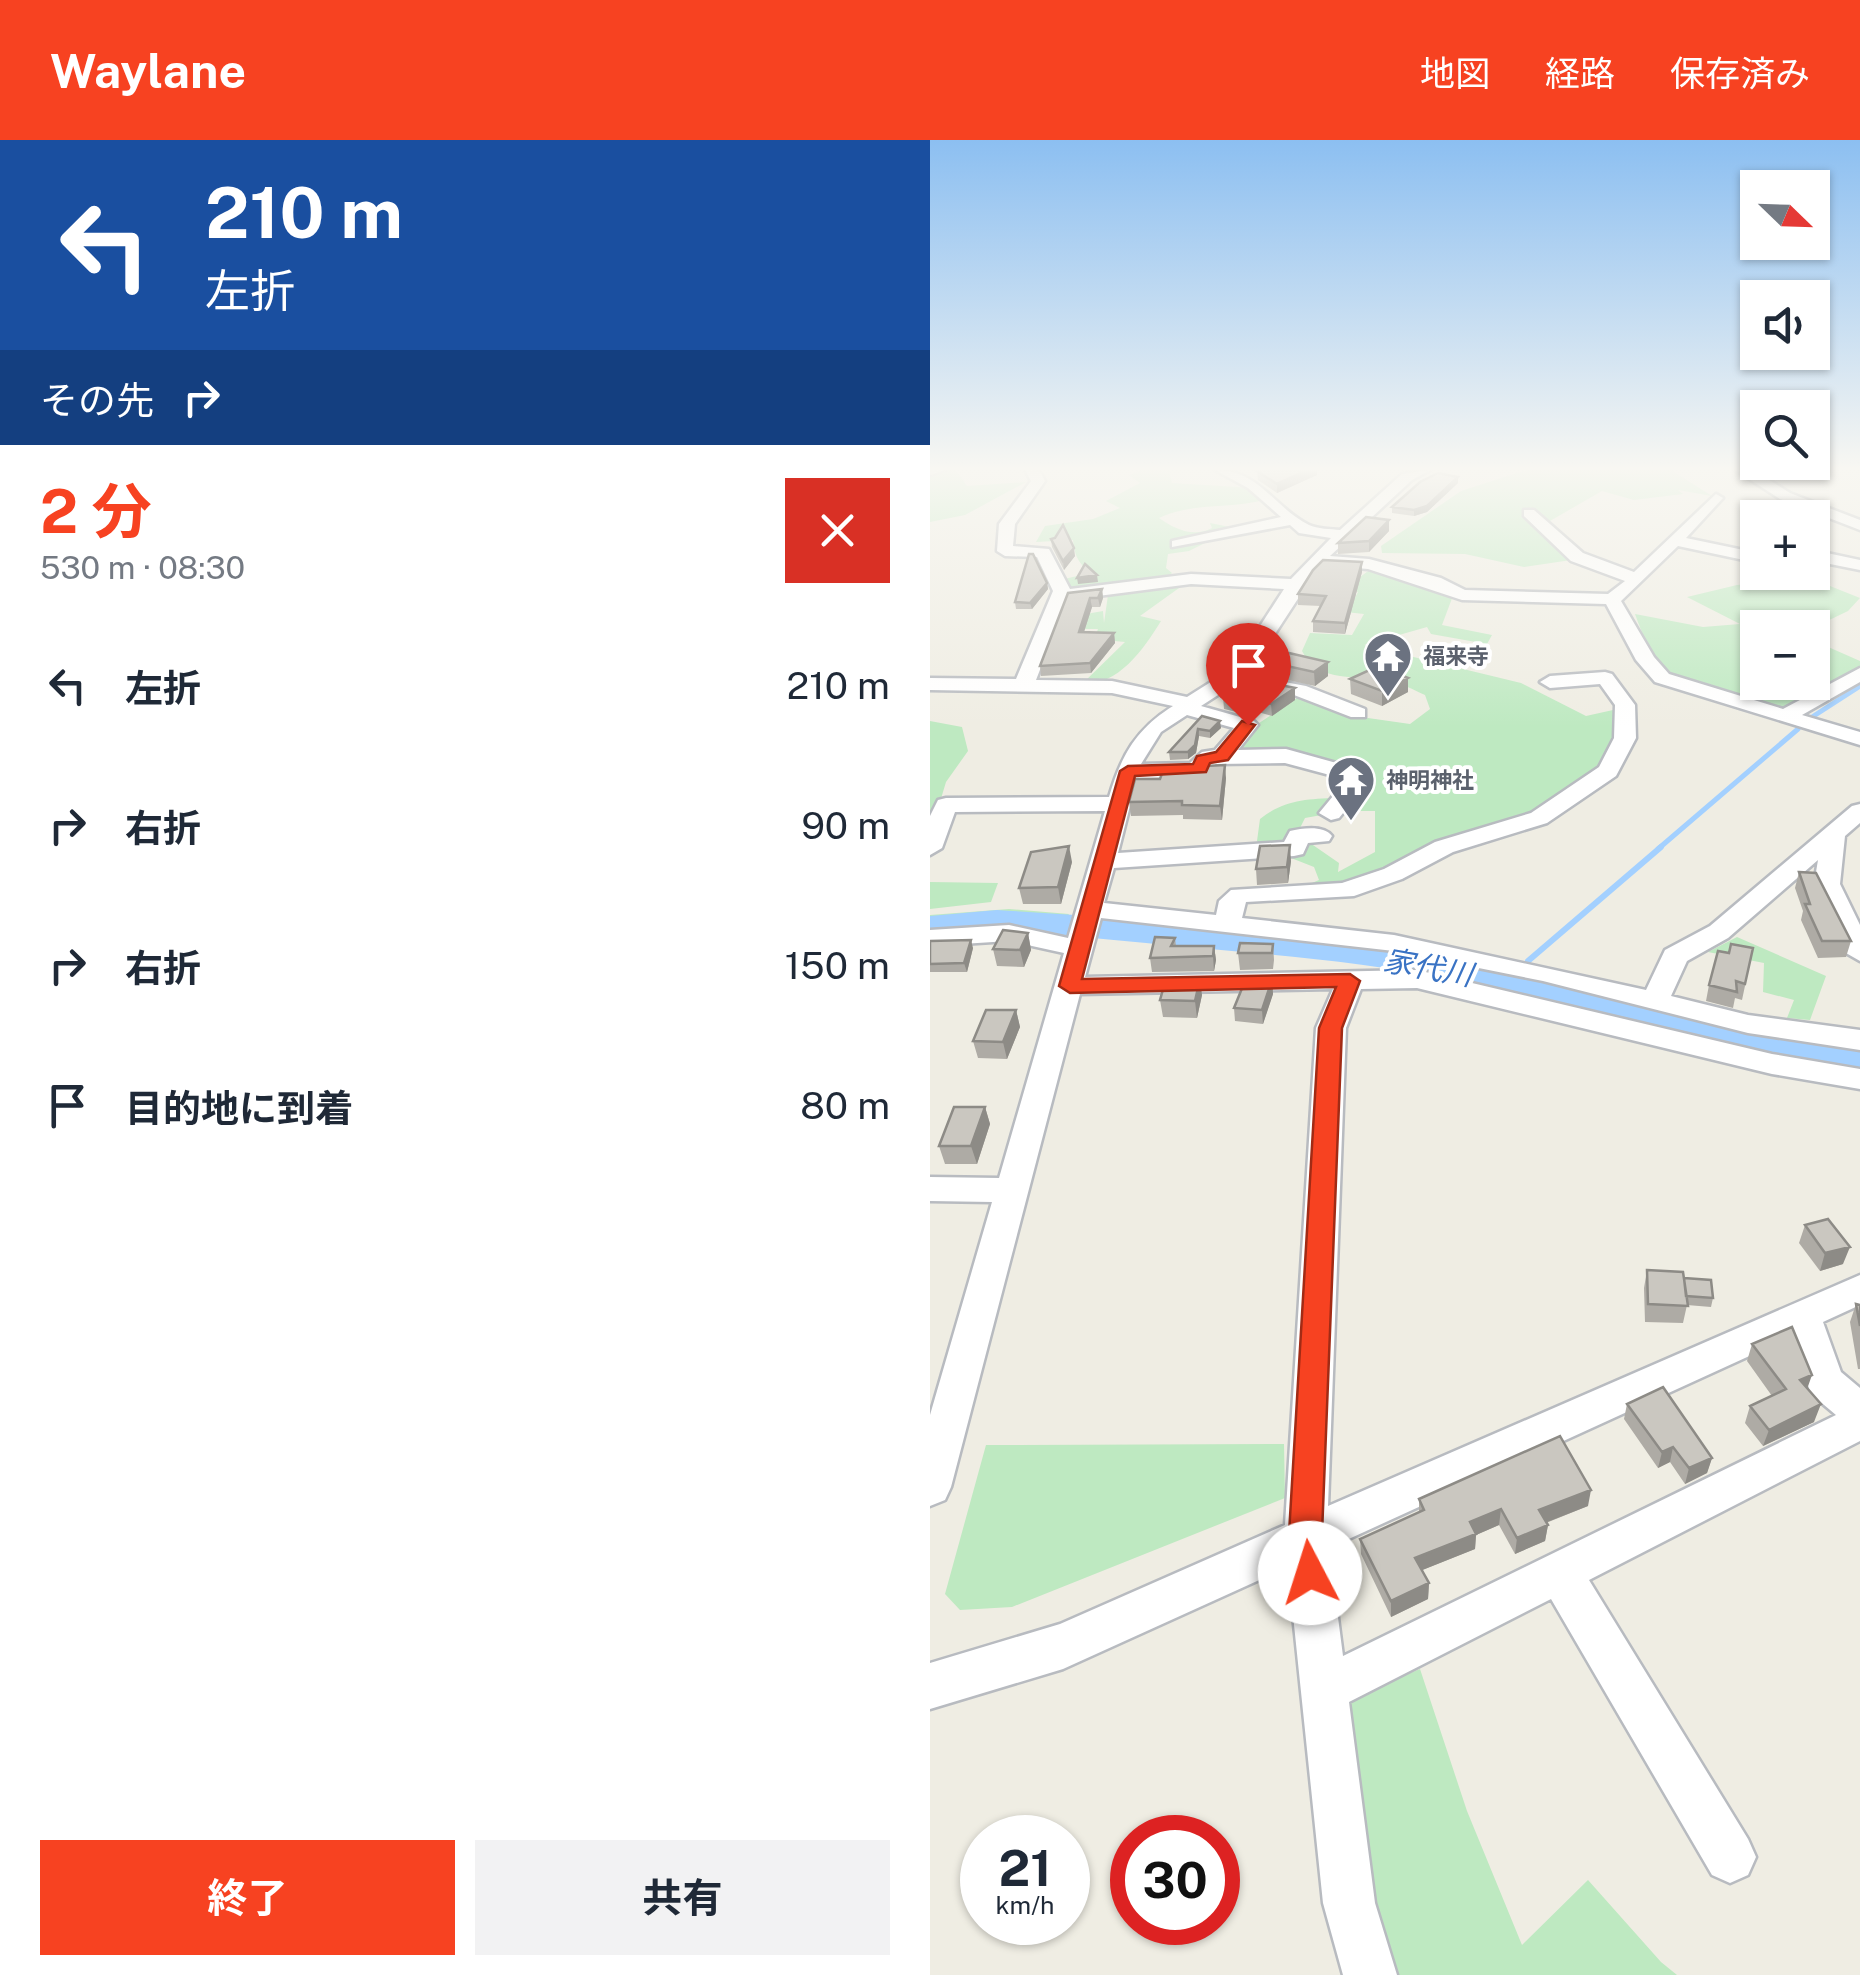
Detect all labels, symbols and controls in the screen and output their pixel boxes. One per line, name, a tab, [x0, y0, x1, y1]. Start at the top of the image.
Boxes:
text: Waylane	[50, 42, 246, 99]
text: 地図	[1420, 53, 1490, 94]
text: 経路	[1545, 53, 1615, 94]
text: 保存済み	[1670, 53, 1810, 94]
north arrow	[1740, 170, 1830, 260]
map controls	[1740, 170, 1830, 700]
text: 210 m	[205, 171, 403, 254]
icon: left	[40, 180, 170, 310]
text: 左折	[205, 264, 295, 317]
button: sound	[1740, 280, 1830, 370]
icon: right	[174, 370, 229, 425]
text: その先	[40, 378, 154, 423]
button: search	[1740, 390, 1830, 480]
text: 2 分	[40, 476, 152, 547]
button: close	[785, 478, 890, 583]
button: +	[1740, 500, 1830, 590]
text: 530 m · 08:30	[40, 549, 245, 586]
button: −	[1740, 610, 1830, 700]
pin	[1206, 623, 1291, 726]
temple icon: 福来寺	[1362, 630, 1414, 698]
icon: arrive	[1221, 638, 1276, 693]
place label: 福来寺	[1423, 643, 1489, 669]
icon: left	[40, 658, 95, 713]
text: 210 m	[787, 663, 890, 708]
text: 左折	[125, 666, 201, 711]
temple icon: 神明神社	[1325, 754, 1377, 822]
place label: 神明神社	[1386, 767, 1474, 793]
icon: right	[40, 798, 95, 853]
text: 90 m	[801, 803, 890, 848]
text: 右折	[125, 806, 201, 851]
icon: right	[40, 938, 95, 993]
water label: 家代川	[1381, 941, 1479, 993]
text: 150 m	[785, 943, 890, 988]
text: 右折	[125, 946, 201, 991]
icon: arrive	[40, 1078, 95, 1133]
text: 80 m	[800, 1083, 890, 1128]
text: 目的地に到着	[125, 1086, 353, 1131]
position arrow	[1258, 1521, 1362, 1625]
speed limit sign: 30	[1110, 1815, 1240, 1945]
text: 21	[998, 1838, 1052, 1897]
button: 終了	[40, 1840, 455, 1955]
button: 共有	[475, 1840, 890, 1955]
text: km/h	[996, 1890, 1054, 1920]

